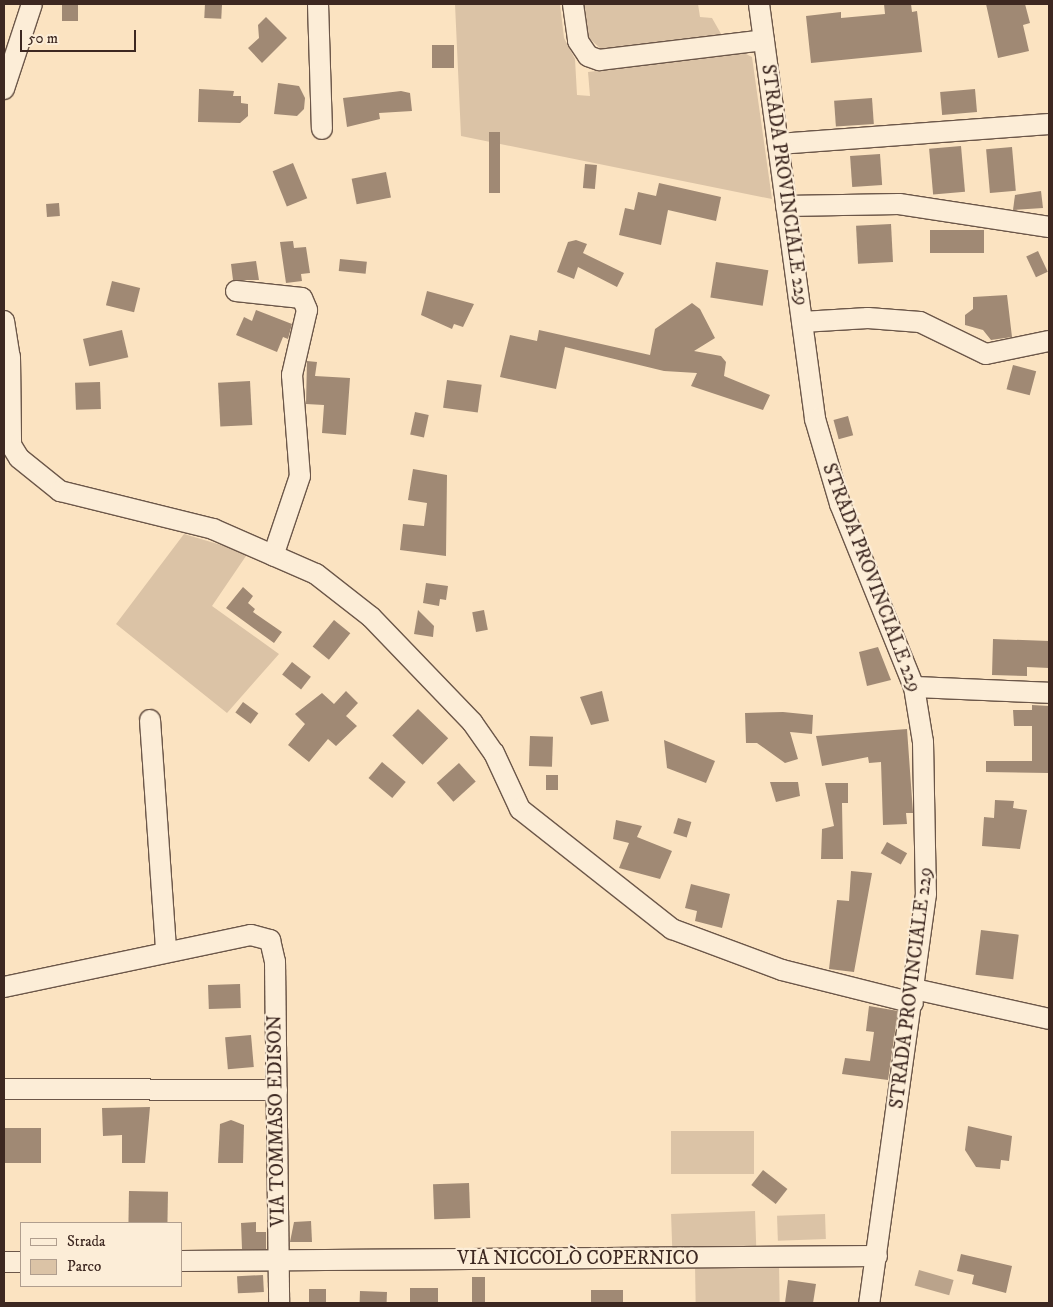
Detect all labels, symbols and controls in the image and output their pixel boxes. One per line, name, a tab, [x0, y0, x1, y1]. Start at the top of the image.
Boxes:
scale bar	[22, 20, 139, 52]
text: 50 m	[28, 29, 58, 48]
street label: STRADA PROVINCIALE 229	[756, 63, 812, 307]
street label: STRADA PROVINCIALE 229	[817, 460, 925, 696]
street label: STRADA PROVINCIALE 229	[886, 866, 938, 1110]
street label: VIA TOMMASO EDISON	[264, 1015, 290, 1227]
legend	[20, 1222, 182, 1287]
text: Strada	[67, 1232, 105, 1251]
street label: VIA NICCOLÒ COPERNICO	[457, 1248, 699, 1270]
text: Parco	[67, 1257, 101, 1276]

